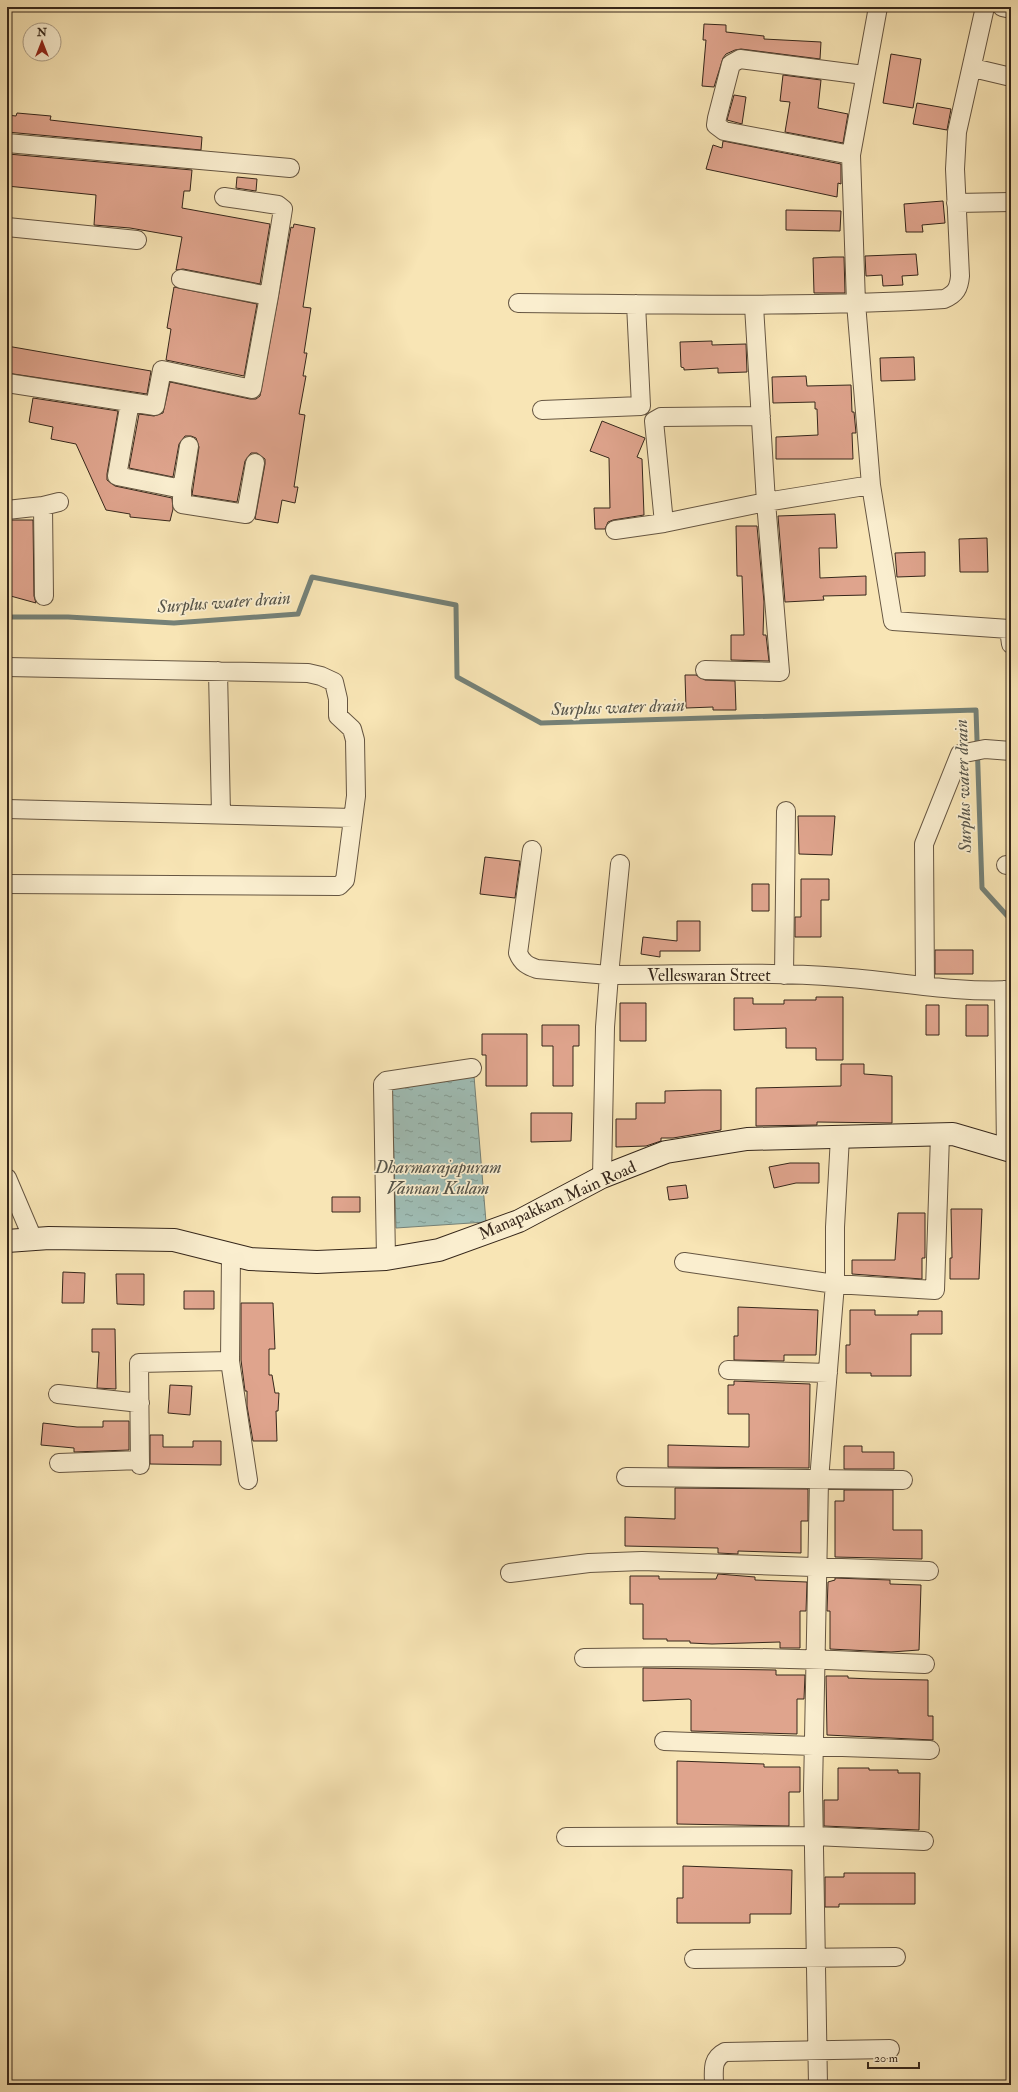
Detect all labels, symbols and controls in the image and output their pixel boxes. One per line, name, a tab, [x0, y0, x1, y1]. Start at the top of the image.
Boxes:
north arrow	[22, 22, 62, 62]
text: N	[36, 26, 48, 39]
water label: Surplus water drain	[156, 586, 292, 619]
water label: Surplus water drain	[550, 694, 685, 721]
water label: Surplus water drain	[950, 719, 977, 854]
street label: Velleswaran Street	[647, 965, 771, 986]
water label: Dharmarajapuram Vannan Kulam	[374, 1156, 501, 1200]
street label: Manapakkam Main Road	[475, 1156, 640, 1246]
scale bar	[868, 2044, 919, 2070]
text: 20 m	[874, 2051, 899, 2066]

